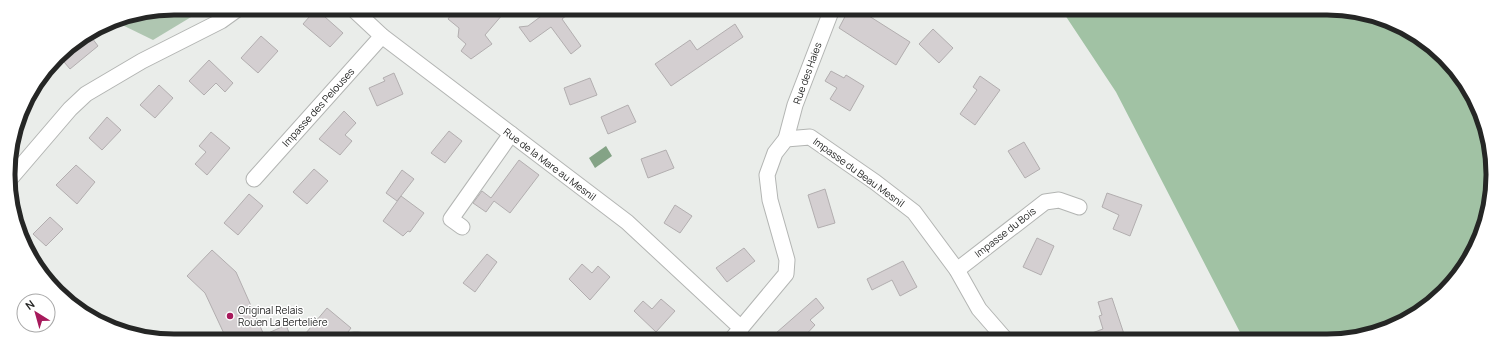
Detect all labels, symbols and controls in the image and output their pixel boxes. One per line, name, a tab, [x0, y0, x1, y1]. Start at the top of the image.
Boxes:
street label: Rue des Haies	[789, 40, 825, 106]
street label: Impasse des Pelouses	[279, 64, 357, 150]
street label: Rue de la Mare au Mesnil	[501, 125, 599, 203]
street label: Impasse du Beau Mesnil	[810, 134, 908, 210]
street label: Impasse du Bois	[971, 204, 1039, 260]
north arrow	[16, 293, 56, 333]
text: N	[22, 296, 37, 313]
place label: Original Relais Rouen La Bertelière	[238, 303, 328, 329]
marker: Original Relais Rouen La Bertelière	[225, 311, 235, 321]

